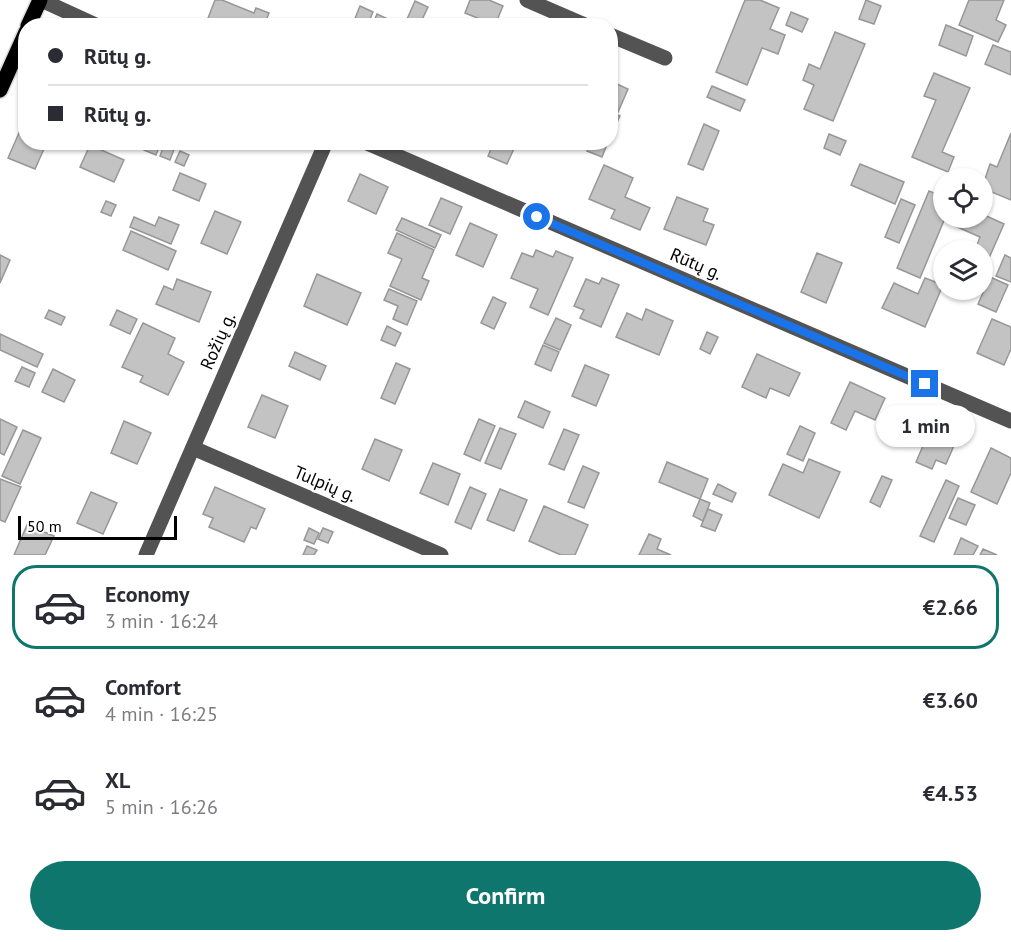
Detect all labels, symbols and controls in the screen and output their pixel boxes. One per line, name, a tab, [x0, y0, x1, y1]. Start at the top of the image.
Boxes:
text: Rūtų g.	[84, 42, 151, 70]
text: Rūtų g.	[84, 100, 151, 128]
map controls	[933, 168, 993, 300]
button: locate	[933, 168, 993, 228]
route start	[523, 203, 550, 230]
button: layers	[933, 240, 993, 300]
street label: Rūtų g.	[667, 242, 726, 285]
street label: Rožių g.	[195, 309, 240, 373]
route end	[911, 370, 938, 397]
callout: 1 min	[876, 405, 974, 447]
text: 1 min	[901, 413, 950, 439]
street label: Tulpių g.	[290, 460, 360, 507]
scale bar	[18, 513, 177, 540]
text: 50 m	[27, 516, 62, 536]
icon: car	[33, 580, 87, 634]
text: Economy	[105, 580, 189, 608]
text: €2.66	[923, 593, 978, 621]
text: 3 min · 16:24	[105, 608, 218, 634]
icon: car	[33, 673, 87, 727]
text: Comfort	[105, 673, 181, 701]
text: €3.60	[923, 686, 978, 714]
text: 4 min · 16:25	[105, 701, 218, 727]
icon: car	[33, 766, 87, 820]
text: XL	[105, 766, 130, 794]
text: €4.53	[923, 779, 978, 807]
text: 5 min · 16:26	[105, 794, 218, 820]
button: Confirm	[30, 861, 981, 930]

